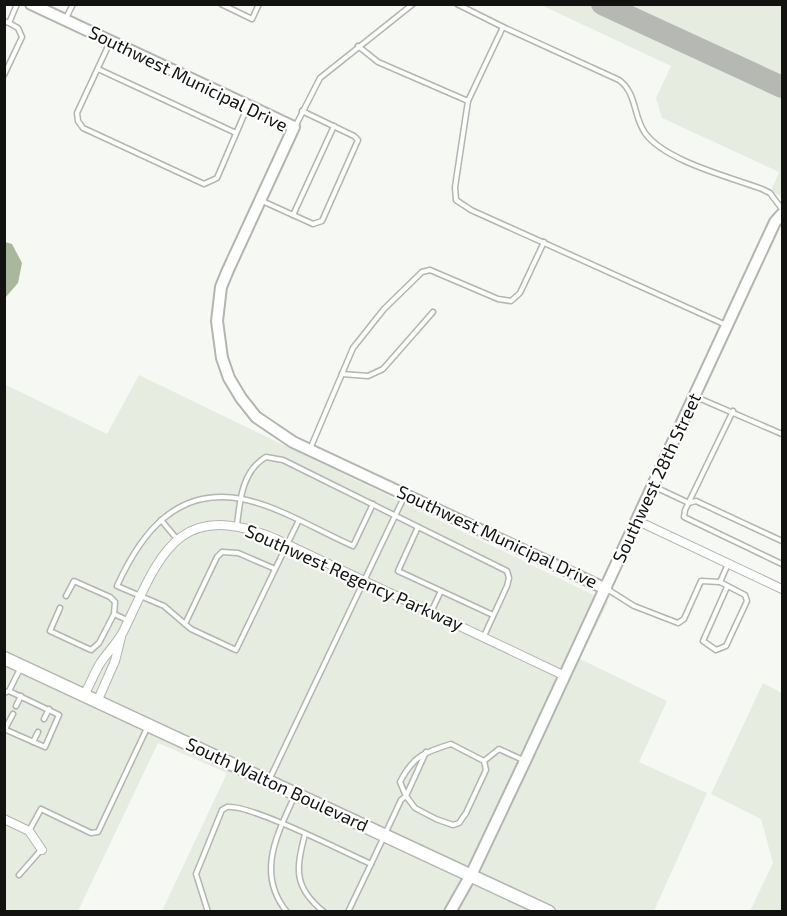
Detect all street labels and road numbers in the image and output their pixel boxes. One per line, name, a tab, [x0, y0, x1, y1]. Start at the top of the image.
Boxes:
street label: Southwest Municipal Drive	[85, 20, 291, 136]
street label: Southwest 28th Street	[607, 389, 705, 566]
street label: Southwest Municipal Drive	[394, 480, 601, 592]
street label: Southwest Regency Parkway	[242, 519, 467, 635]
street label: South Walton Boulevard	[183, 732, 372, 836]

